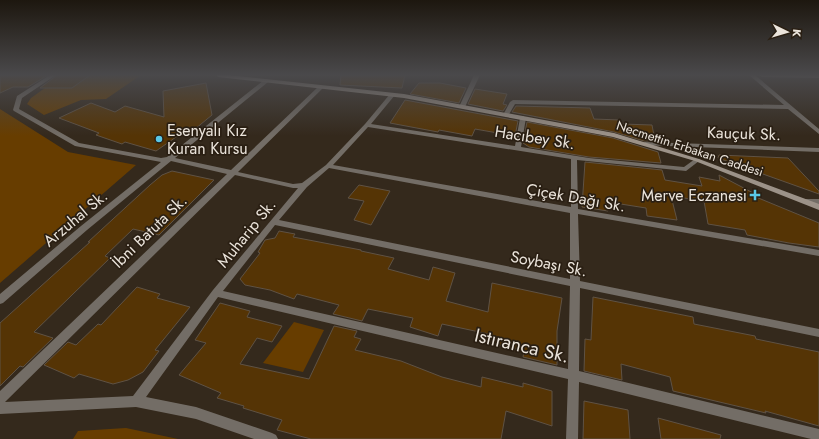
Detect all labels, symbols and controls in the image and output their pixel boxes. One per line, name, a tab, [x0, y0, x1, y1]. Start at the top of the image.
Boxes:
north arrow	[767, 12, 807, 52]
text: K	[789, 28, 805, 38]
street label: Necmettin Erbakan Caddesi	[614, 116, 766, 181]
place label: Esenyalı Kız Kuran Kursu	[167, 119, 248, 160]
street label: Hacıbey Sk.	[493, 120, 577, 155]
street label: Kauçuk Sk.	[707, 121, 781, 146]
marker: Esenyalı Kız Kuran Kursu	[154, 134, 164, 144]
street label: Çiçek Dağı Sk.	[524, 177, 627, 218]
place label: Merve Eczanesi	[641, 184, 747, 207]
street label: Arzuhal Sk.	[38, 185, 113, 252]
street label: İbni Batuta Sk.	[107, 189, 192, 273]
marker: Merve Eczanesi	[750, 190, 760, 200]
street label: Muharip Sk.	[212, 194, 281, 272]
street label: Soybaşı Sk.	[509, 245, 589, 282]
street label: Istıranca Sk.	[472, 321, 572, 369]

